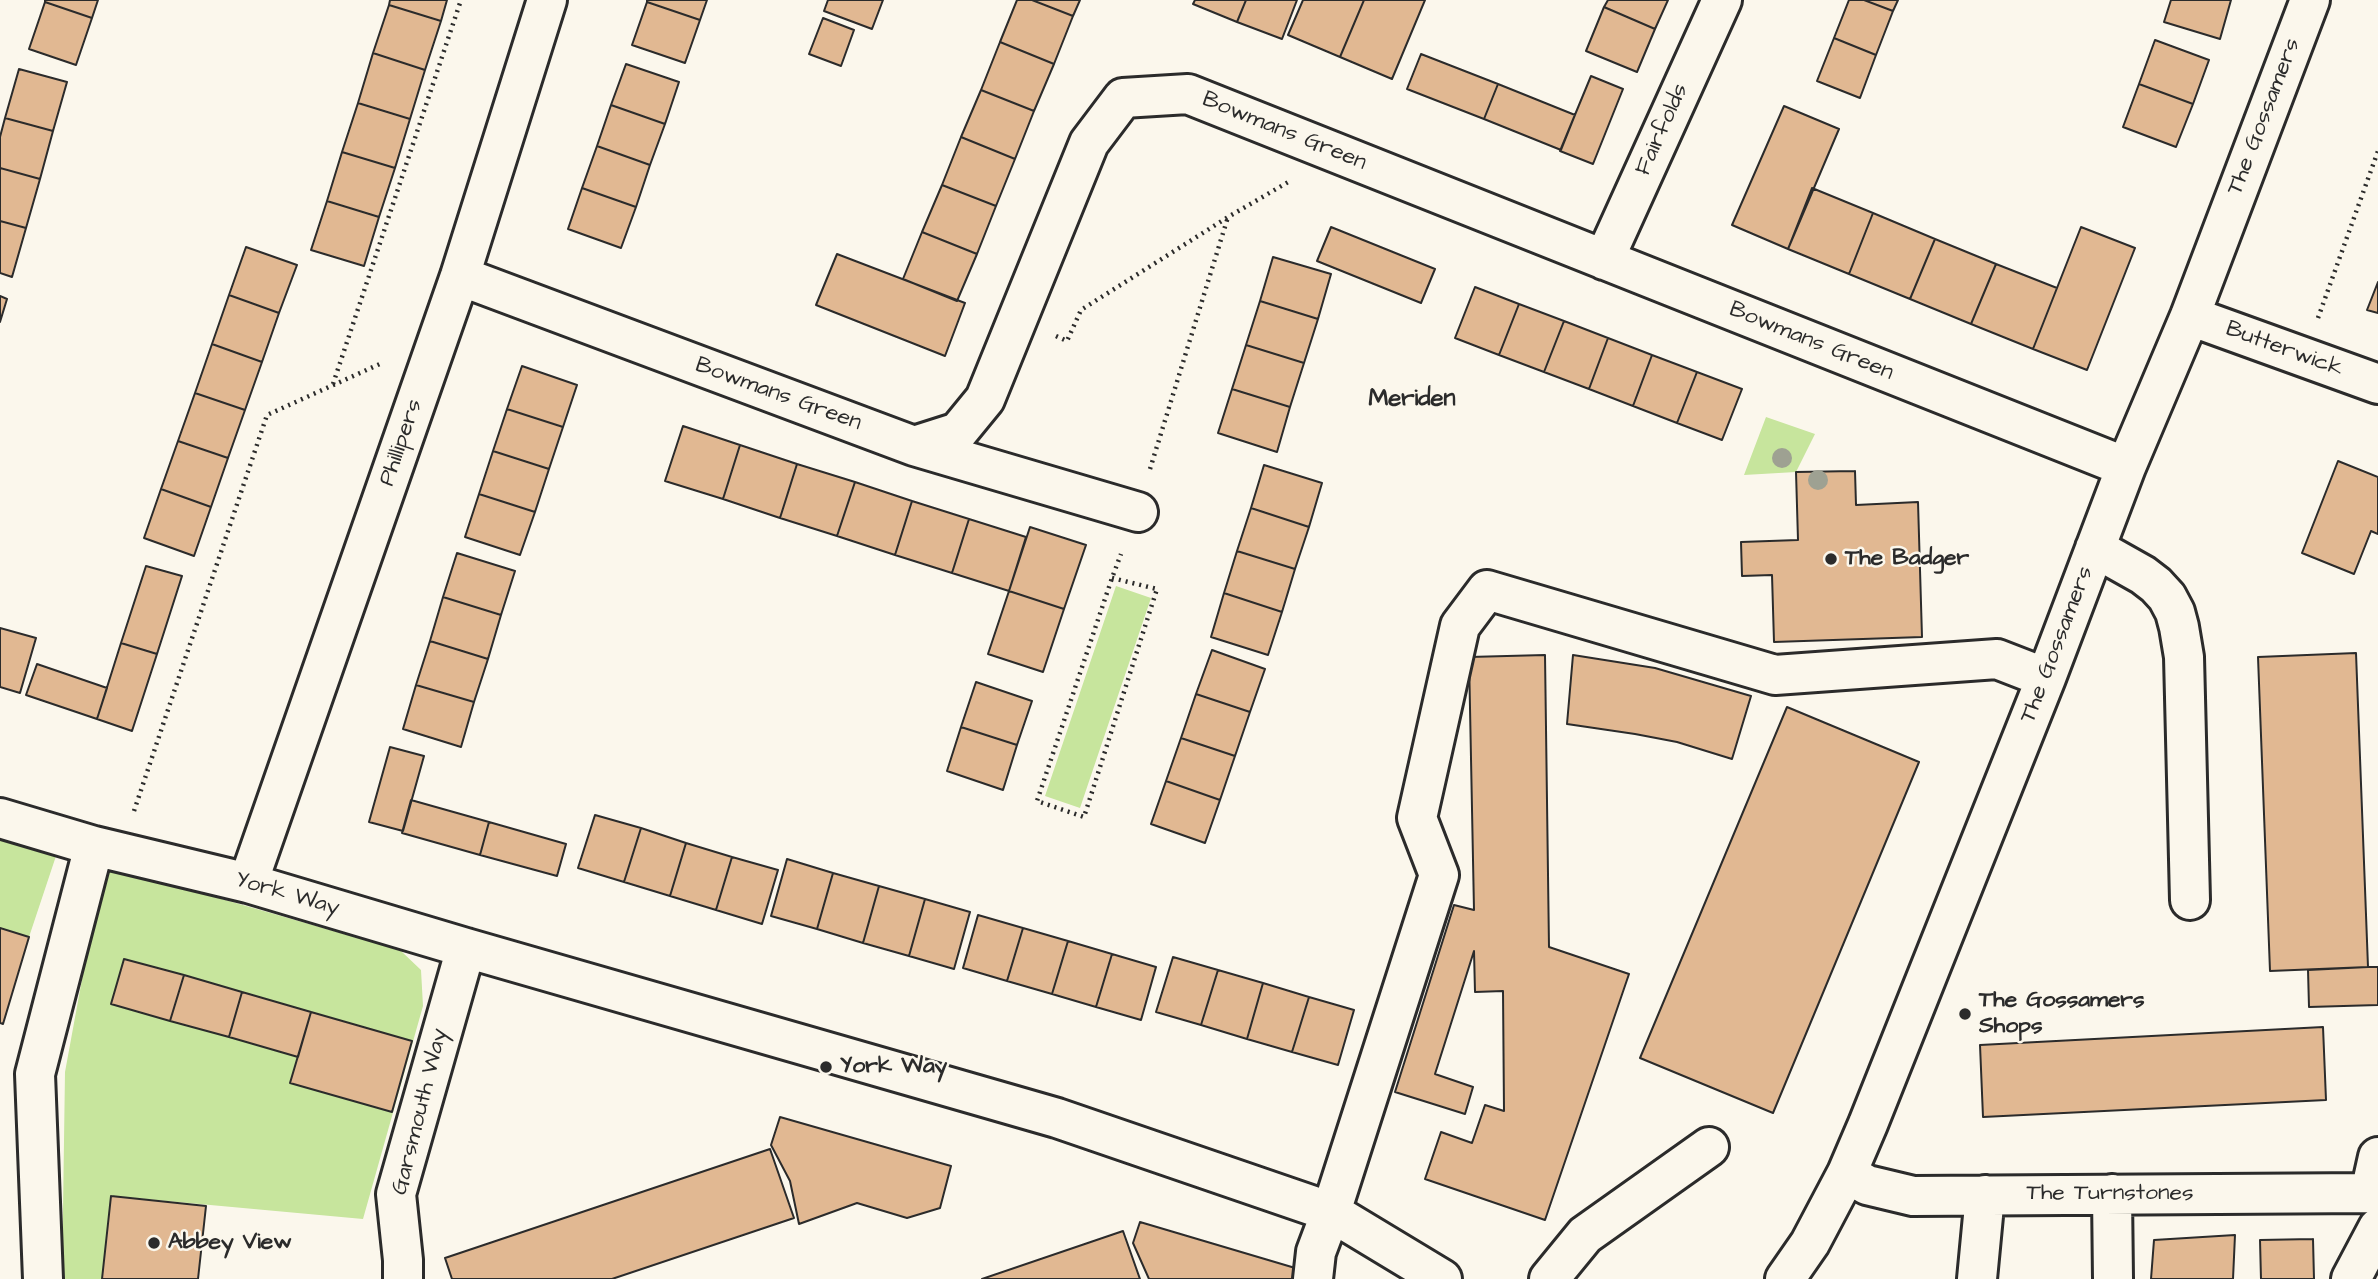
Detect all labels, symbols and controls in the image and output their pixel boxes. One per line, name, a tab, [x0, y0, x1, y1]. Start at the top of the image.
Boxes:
street label: The Gossamers	[2222, 35, 2308, 199]
street label: Fairfolds	[1631, 80, 1695, 180]
street label: Bowmans Green	[1198, 86, 1370, 178]
street label: Bowmans Green	[1725, 296, 1897, 388]
street label: Butterwick	[2222, 316, 2346, 384]
street label: Bowmans Green	[691, 352, 865, 438]
district label: Meriden	[1368, 386, 1456, 414]
street label: Phillipers	[374, 396, 430, 490]
place label: The Badger	[1845, 545, 1969, 573]
marker: The Badger	[1823, 551, 1839, 567]
street label: The Gossamers	[2015, 563, 2101, 727]
street label: York Way	[232, 867, 342, 923]
place label: The Gossamers Shops	[1979, 987, 2145, 1041]
marker: The Gossamers Shops	[1957, 1006, 1973, 1022]
street label: Garsmouth Way	[387, 1026, 455, 1198]
place label: York Way	[840, 1053, 947, 1081]
marker: York Way	[818, 1059, 834, 1075]
street label: The Turnstones	[2027, 1180, 2193, 1208]
place label: Abbey View	[168, 1229, 292, 1257]
marker: Abbey View	[146, 1235, 162, 1251]

